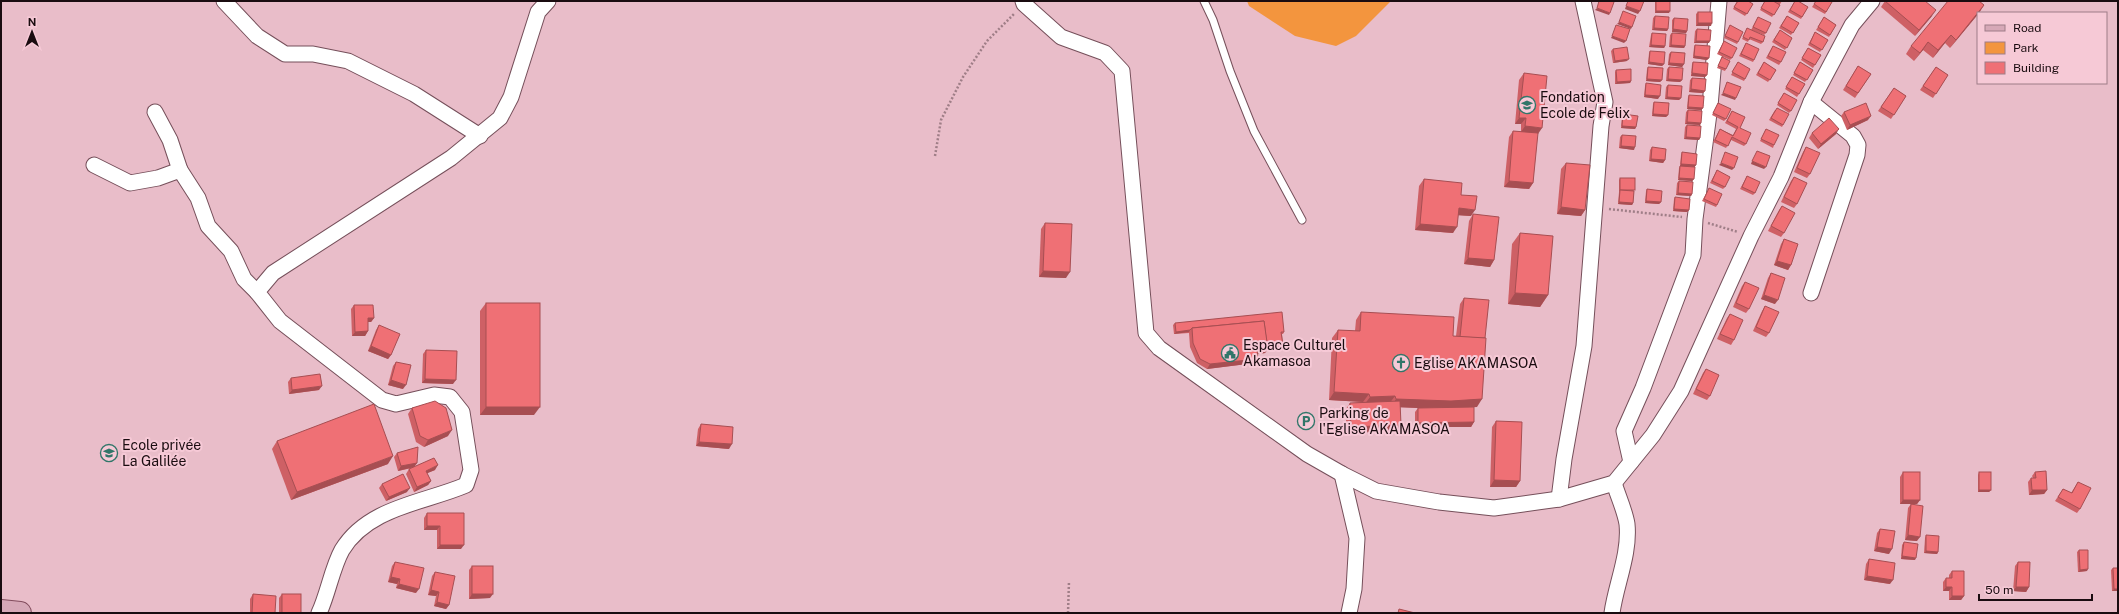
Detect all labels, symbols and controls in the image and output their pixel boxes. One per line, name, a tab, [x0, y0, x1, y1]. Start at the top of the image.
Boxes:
north arrow	[12, 12, 52, 52]
legend	[1977, 12, 2107, 84]
text: N	[28, 16, 36, 28]
text: Road	[2013, 21, 2041, 35]
text: Park	[2013, 41, 2039, 55]
text: Building	[2013, 61, 2059, 75]
place label: Fondation Ecole de Felix	[1540, 89, 1630, 121]
school or university icon: Fondation Ecole de Felix	[1517, 95, 1537, 115]
place label: Espace Culturel Akamasoa	[1243, 337, 1346, 369]
public building icon: Espace Culturel Akamasoa	[1220, 343, 1240, 363]
church icon: Eglise AKAMASOA	[1391, 353, 1411, 373]
place label: Eglise AKAMASOA	[1414, 355, 1538, 371]
place label: Parking de l'Eglise AKAMASOA	[1319, 405, 1450, 437]
parking icon: Parking de l'Eglise AKAMASOA	[1296, 411, 1316, 431]
place label: Ecole privée La Galilée	[122, 437, 201, 469]
school or university icon: Ecole privée La Galilée	[99, 443, 119, 463]
scale bar	[1979, 576, 2092, 602]
text: 50 m	[1985, 583, 2013, 597]

